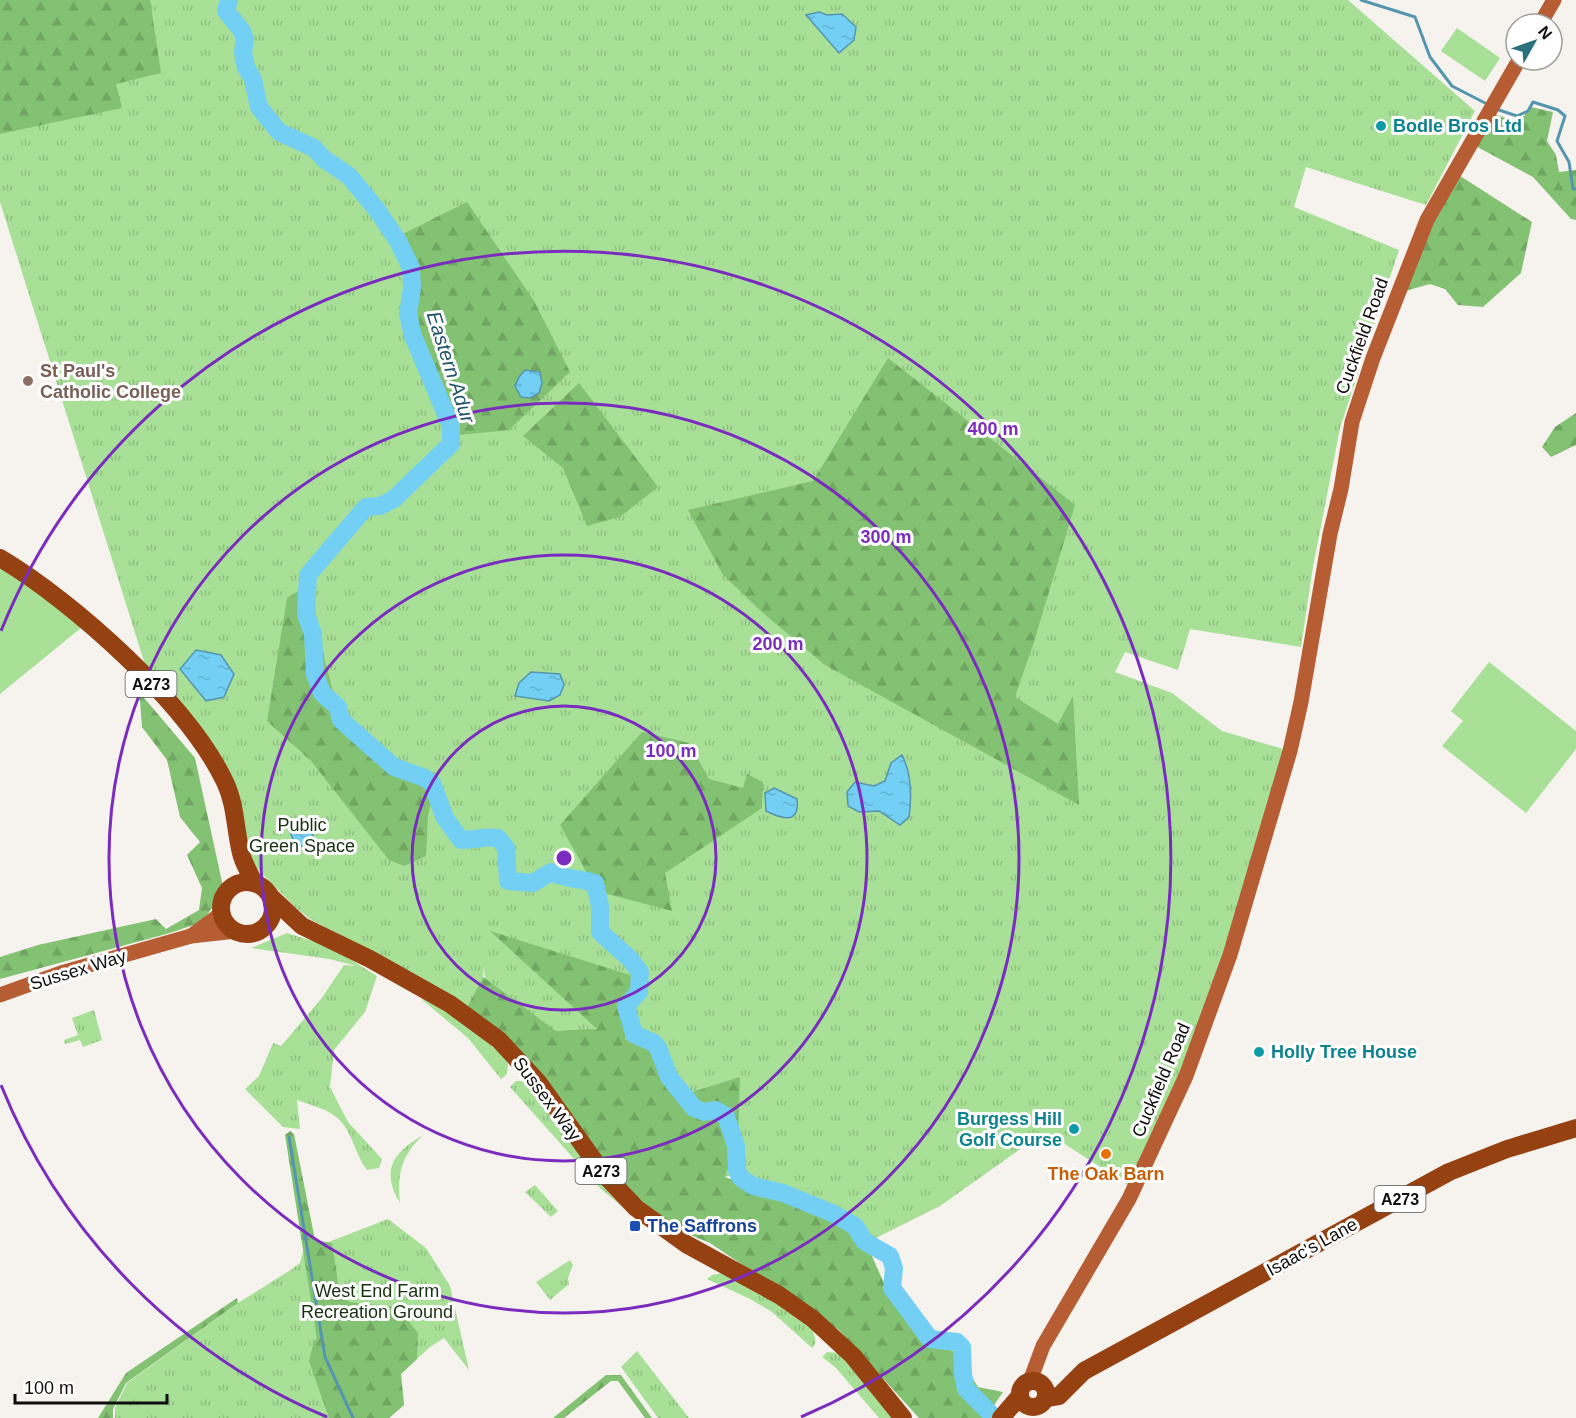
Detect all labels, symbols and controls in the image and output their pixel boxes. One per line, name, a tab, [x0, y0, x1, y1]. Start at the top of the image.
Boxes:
north arrow	[1504, 12, 1564, 72]
text: N	[1535, 23, 1555, 43]
place label: Bodle Bros Ltd	[1393, 116, 1522, 136]
marker: Bodle Bros Ltd	[1374, 119, 1388, 133]
street label: Cuckfield Road	[1332, 275, 1392, 397]
water label: Eastern Adur	[423, 308, 480, 427]
place label: St Paul's Catholic College	[40, 361, 181, 402]
marker: St Paul's Catholic College	[21, 374, 35, 388]
text: 400 m	[967, 419, 1019, 439]
text: 300 m	[860, 527, 912, 547]
text: 200 m	[752, 634, 804, 654]
road number: A273	[126, 671, 176, 697]
text: 100 m	[645, 741, 697, 761]
park label: Public Green Space	[249, 815, 355, 856]
centre of rings	[554, 848, 574, 868]
street label: Sussex Way	[28, 946, 128, 994]
street label: Cuckfield Road	[1128, 1020, 1194, 1140]
place label: Holly Tree House	[1271, 1042, 1417, 1062]
marker: Holly Tree House	[1252, 1045, 1266, 1059]
street label: Sussex Way	[509, 1053, 585, 1145]
place label: Burgess Hill Golf Course	[957, 1109, 1062, 1150]
marker: Burgess Hill Golf Course	[1067, 1122, 1081, 1136]
marker: The Oak Barn	[1099, 1147, 1113, 1161]
road number: A273	[576, 1158, 626, 1184]
place label: The Oak Barn	[1047, 1164, 1165, 1184]
road number: A273	[1374, 1186, 1426, 1212]
street label: Isaac's Lane	[1263, 1214, 1361, 1280]
place label: The Saffrons	[647, 1216, 757, 1236]
marker: The Saffrons	[628, 1219, 642, 1233]
park label: West End Farm Recreation Ground	[301, 1281, 453, 1322]
scale bar	[15, 1367, 166, 1405]
text: 100 m	[24, 1378, 74, 1398]

